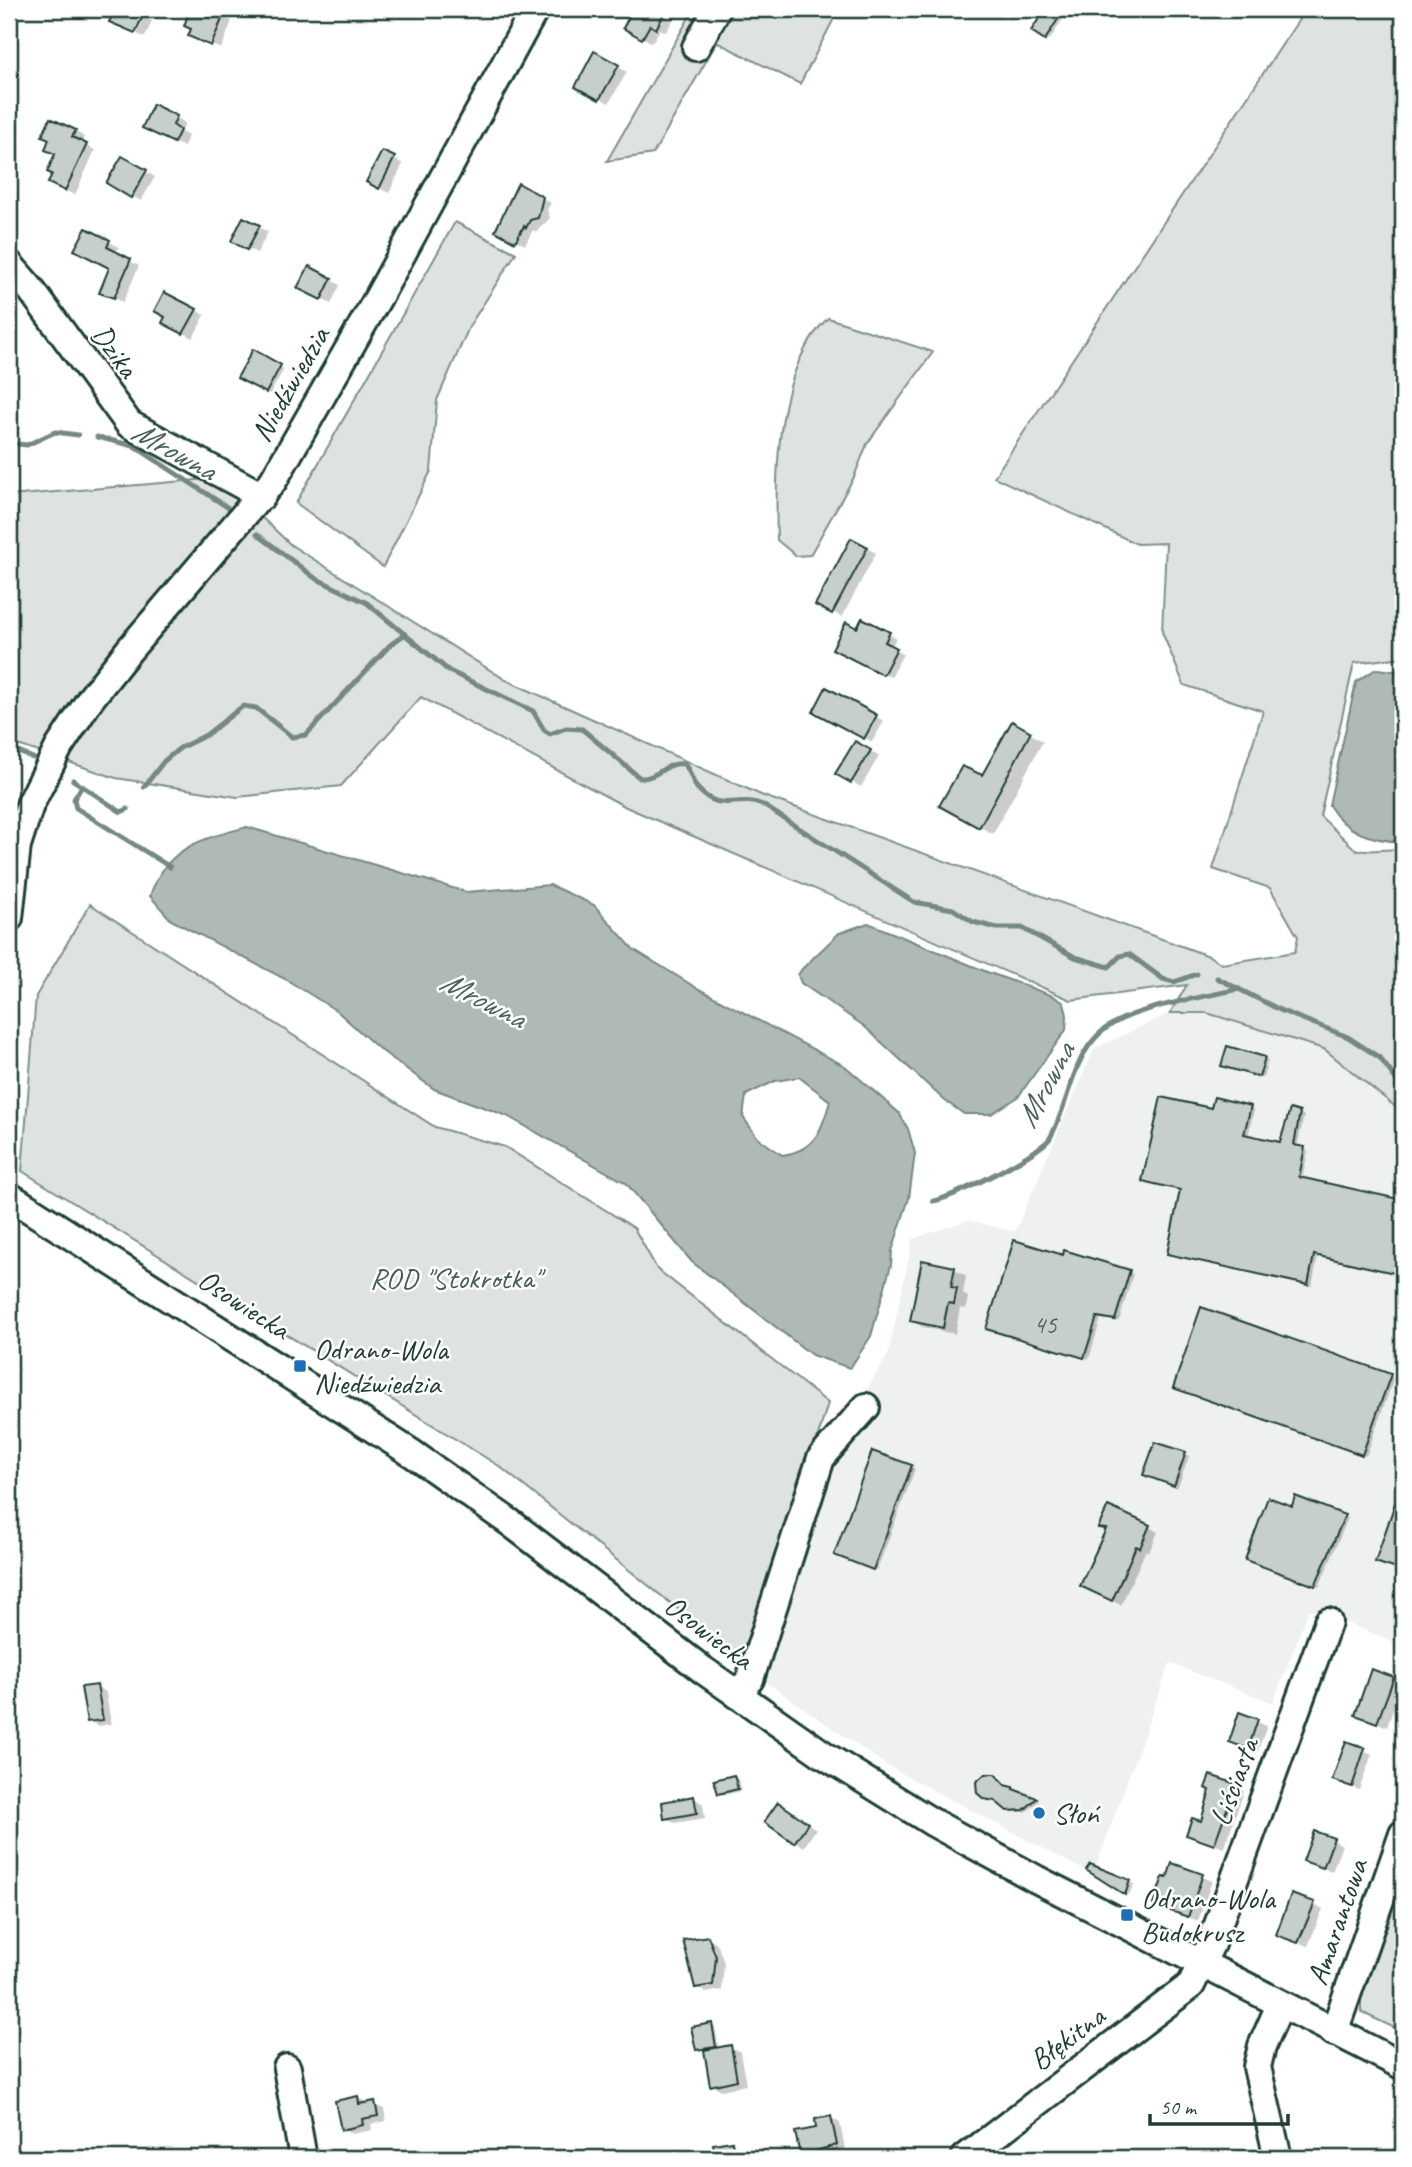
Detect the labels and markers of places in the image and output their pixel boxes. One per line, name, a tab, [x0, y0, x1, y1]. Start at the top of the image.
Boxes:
place label: Odrano-Wola Niedźwiedzia	[314, 1330, 450, 1402]
marker: Odrano-Wola Niedźwiedzia	[292, 1358, 308, 1374]
place label: Słoń	[1053, 1794, 1101, 1832]
marker: Słoń	[1031, 1805, 1047, 1821]
place label: Odrano-Wola Budokrusz	[1141, 1879, 1277, 1951]
marker: Odrano-Wola Budokrusz	[1119, 1907, 1135, 1923]

